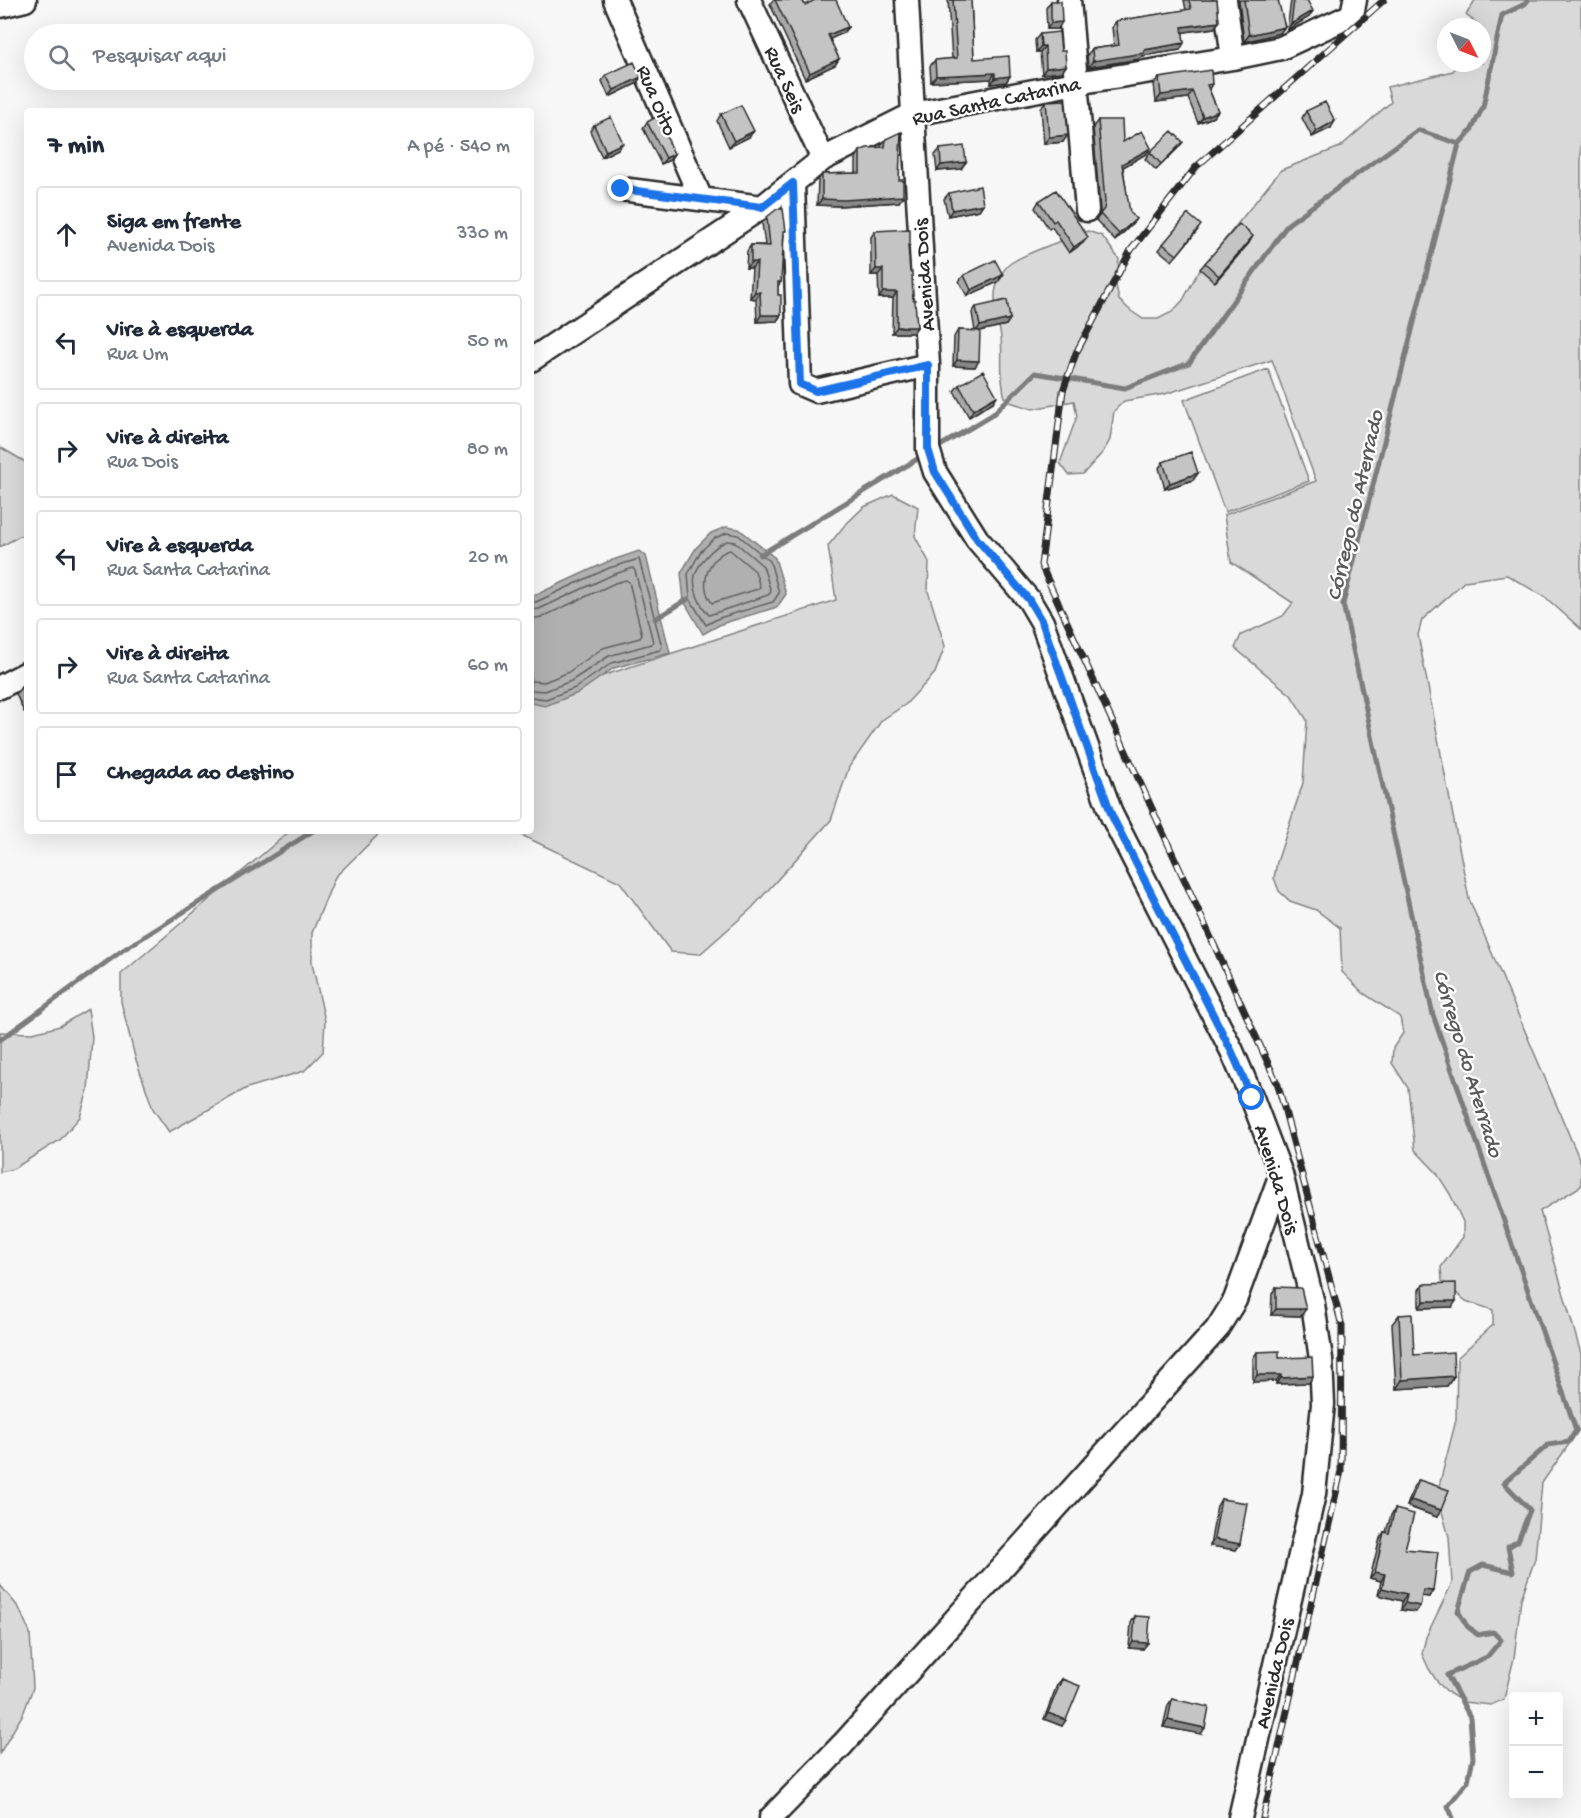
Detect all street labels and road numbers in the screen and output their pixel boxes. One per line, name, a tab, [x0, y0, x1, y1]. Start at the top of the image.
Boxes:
street label: Rua Seis	[757, 43, 810, 119]
street label: Rua Oito	[629, 62, 681, 140]
street label: Rua Santa Catarina	[911, 73, 1084, 133]
street label: Avenida Dois	[910, 216, 943, 332]
street label: Avenida Dois	[1246, 1122, 1303, 1239]
street label: Avenida Dois	[1252, 1615, 1302, 1732]

